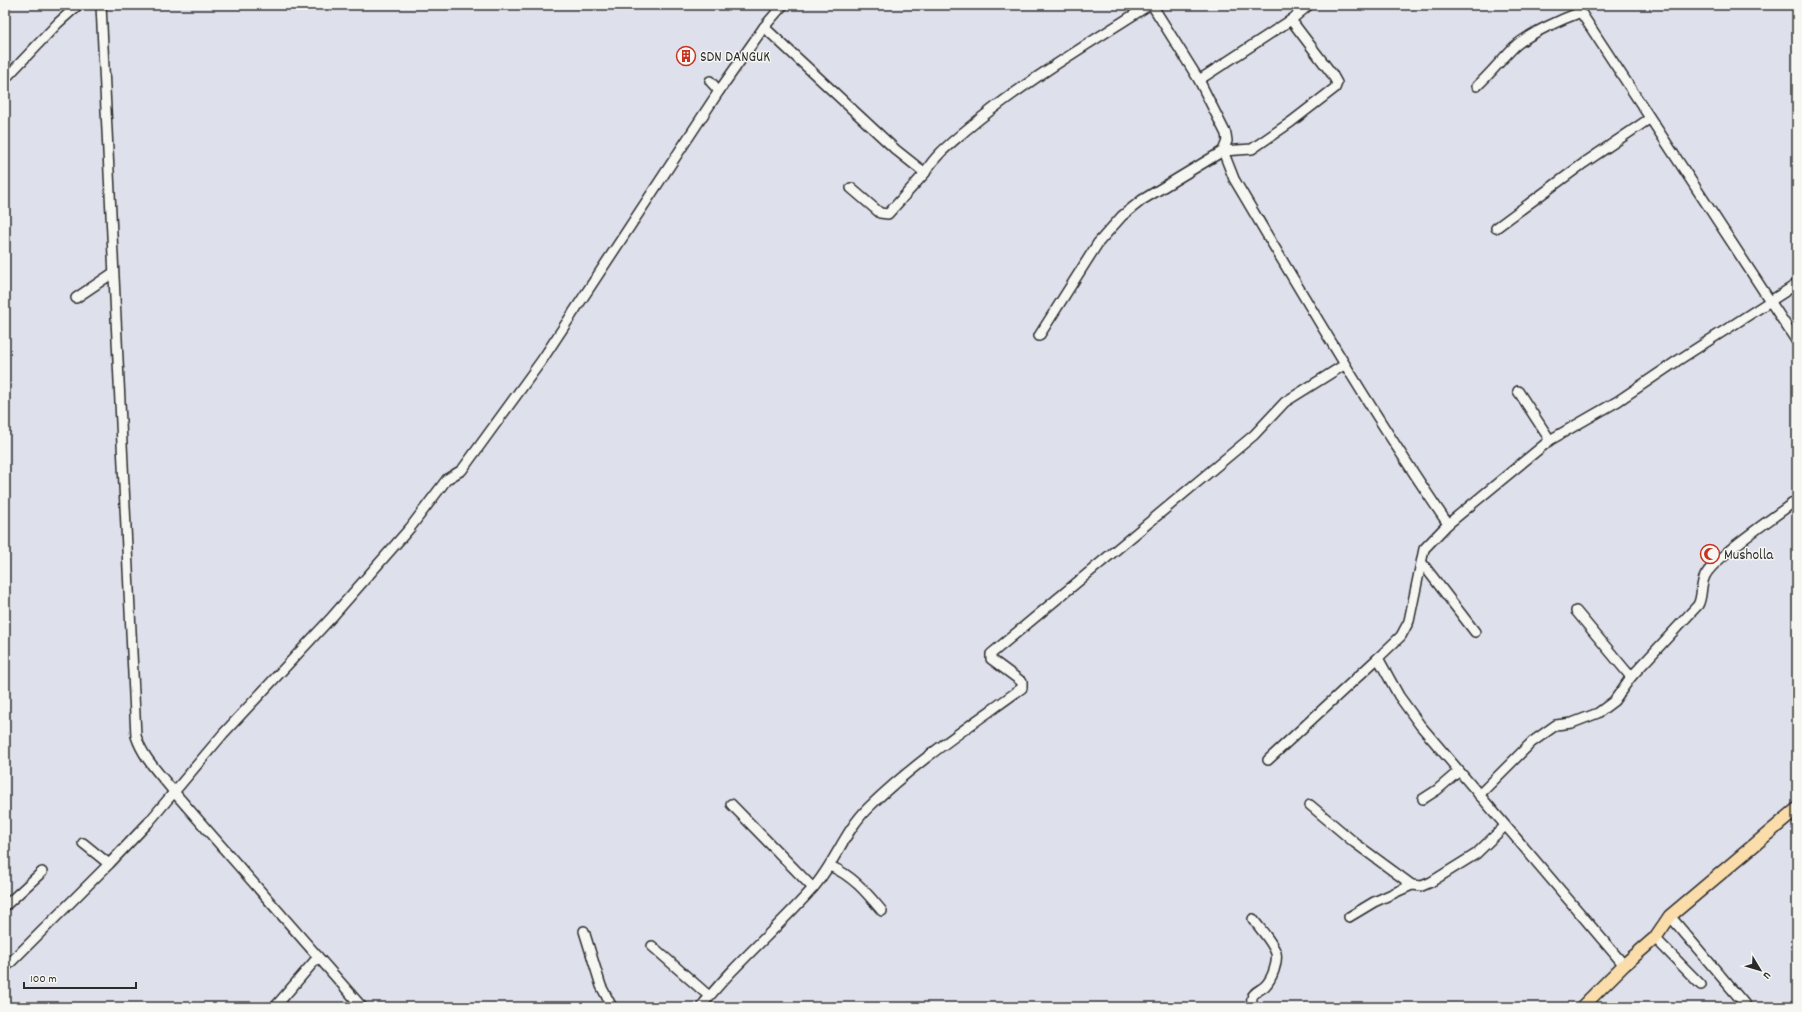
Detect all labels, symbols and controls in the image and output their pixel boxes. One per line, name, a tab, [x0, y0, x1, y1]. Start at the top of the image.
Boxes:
building icon: SDN DANGUK	[675, 45, 697, 67]
place label: SDN DANGUK	[700, 47, 770, 69]
mosque icon: Musholla	[1699, 543, 1721, 565]
place label: Musholla	[1724, 545, 1774, 567]
north arrow	[1740, 950, 1780, 990]
scale bar	[24, 964, 136, 990]
text: U	[1758, 968, 1774, 982]
text: 100 m	[30, 971, 57, 988]

